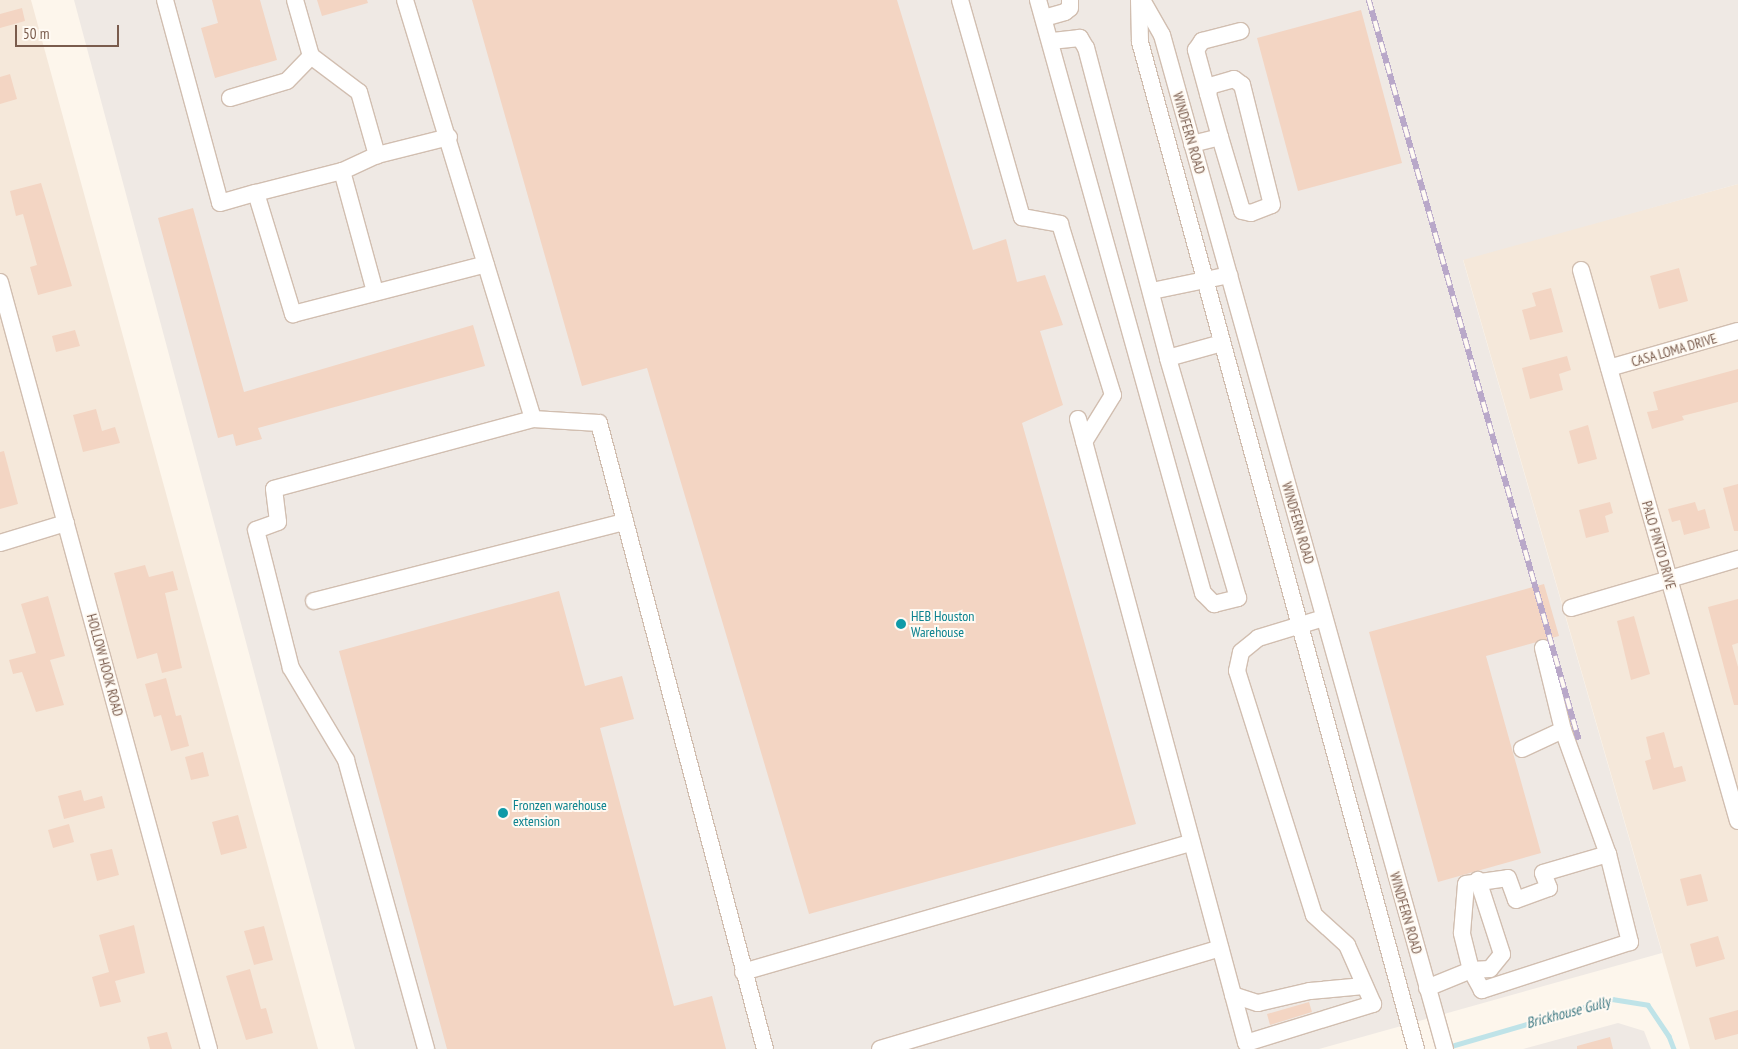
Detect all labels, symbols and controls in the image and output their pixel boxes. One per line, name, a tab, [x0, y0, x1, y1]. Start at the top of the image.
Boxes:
scale bar	[18, 15, 121, 47]
text: 50 m	[23, 24, 49, 43]
street label: WINDFERN ROAD	[1169, 90, 1209, 176]
street label: CASA LOMA DRIVE	[1629, 330, 1719, 370]
street label: WINDFERN ROAD	[1278, 480, 1318, 566]
street label: PALO PINTO DRIVE	[1638, 499, 1680, 591]
place label: HEB Houston Warehouse	[911, 608, 974, 640]
street label: HOLLOW HOOK ROAD	[83, 611, 127, 719]
marker: HEB Houston Warehouse	[895, 618, 907, 630]
place label: Fronzen warehouse extension	[513, 797, 607, 830]
marker: Fronzen warehouse extension	[497, 807, 509, 819]
street label: WINDFERN ROAD	[1386, 870, 1426, 956]
water label: Brickhouse Gully	[1524, 992, 1612, 1032]

